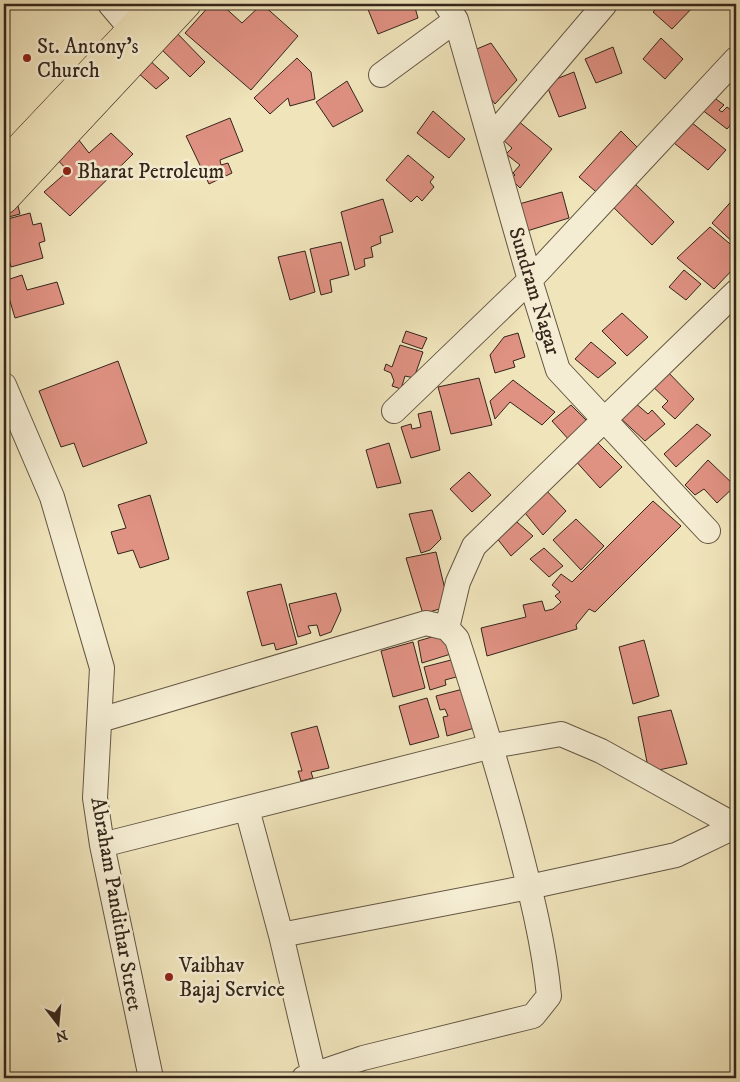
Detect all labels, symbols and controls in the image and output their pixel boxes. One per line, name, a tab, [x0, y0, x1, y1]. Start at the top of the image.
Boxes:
place label: St. Antony's Church	[37, 34, 139, 84]
marker: St. Antony's Church	[21, 52, 33, 64]
place label: Bharat Petroleum	[77, 159, 224, 185]
marker: Bharat Petroleum	[61, 165, 73, 177]
street label: Sundram Nagar	[502, 224, 566, 358]
street label: Abraham Pandithar Street	[84, 795, 148, 1013]
place label: Vaibhav Bajaj Service	[178, 953, 285, 1003]
marker: Vaibhav Bajaj Service	[163, 971, 175, 983]
north arrow	[32, 1000, 82, 1050]
text: N	[53, 1025, 69, 1046]

